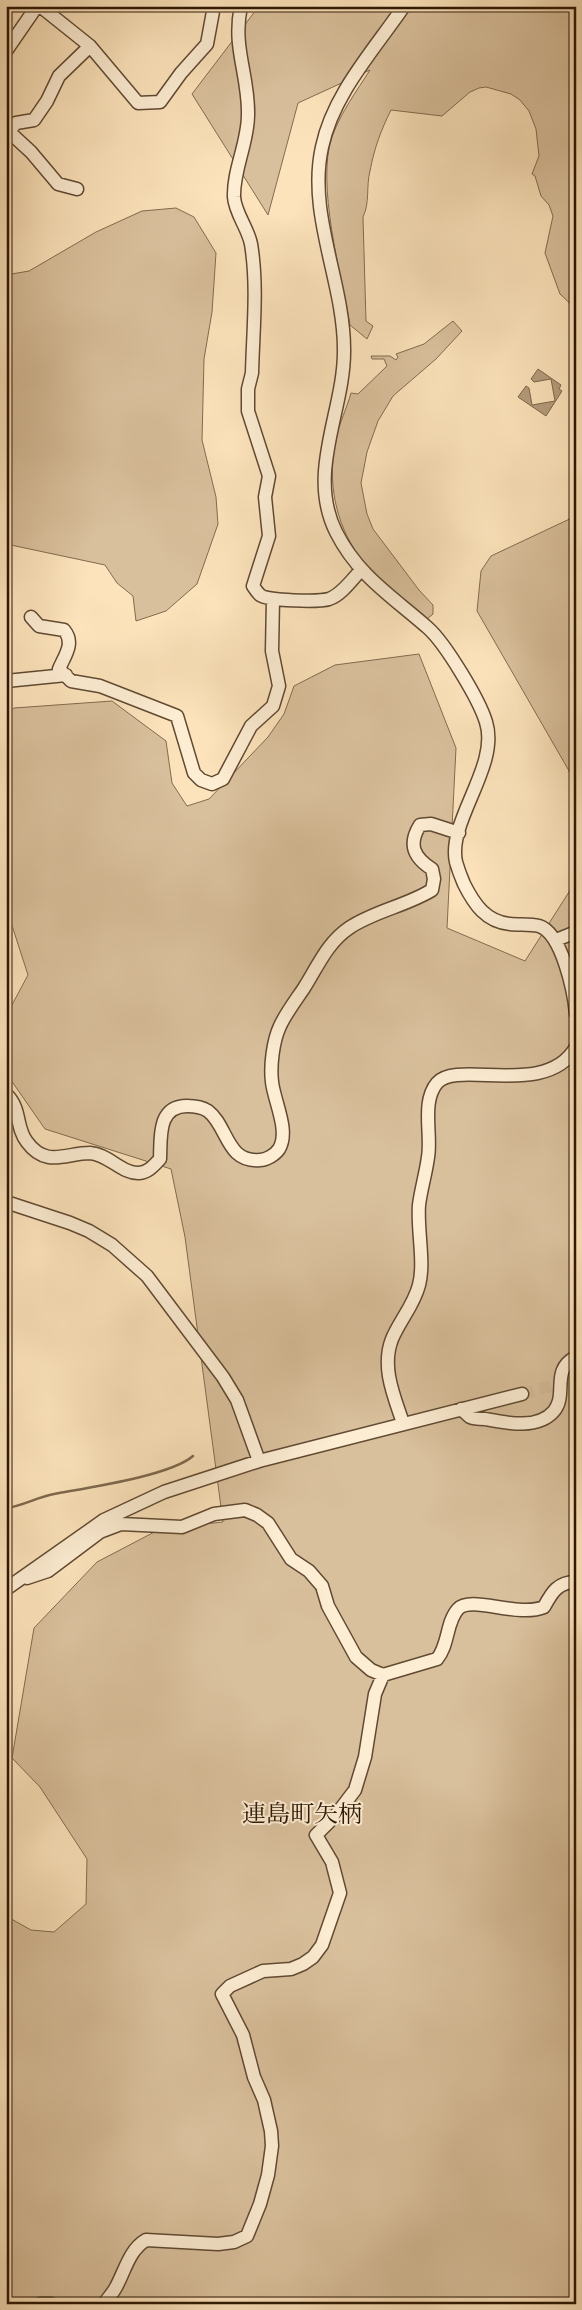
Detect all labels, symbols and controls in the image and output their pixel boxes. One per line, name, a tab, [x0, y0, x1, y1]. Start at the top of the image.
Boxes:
district label: 連島町矢柄	[242, 1799, 362, 1830]

